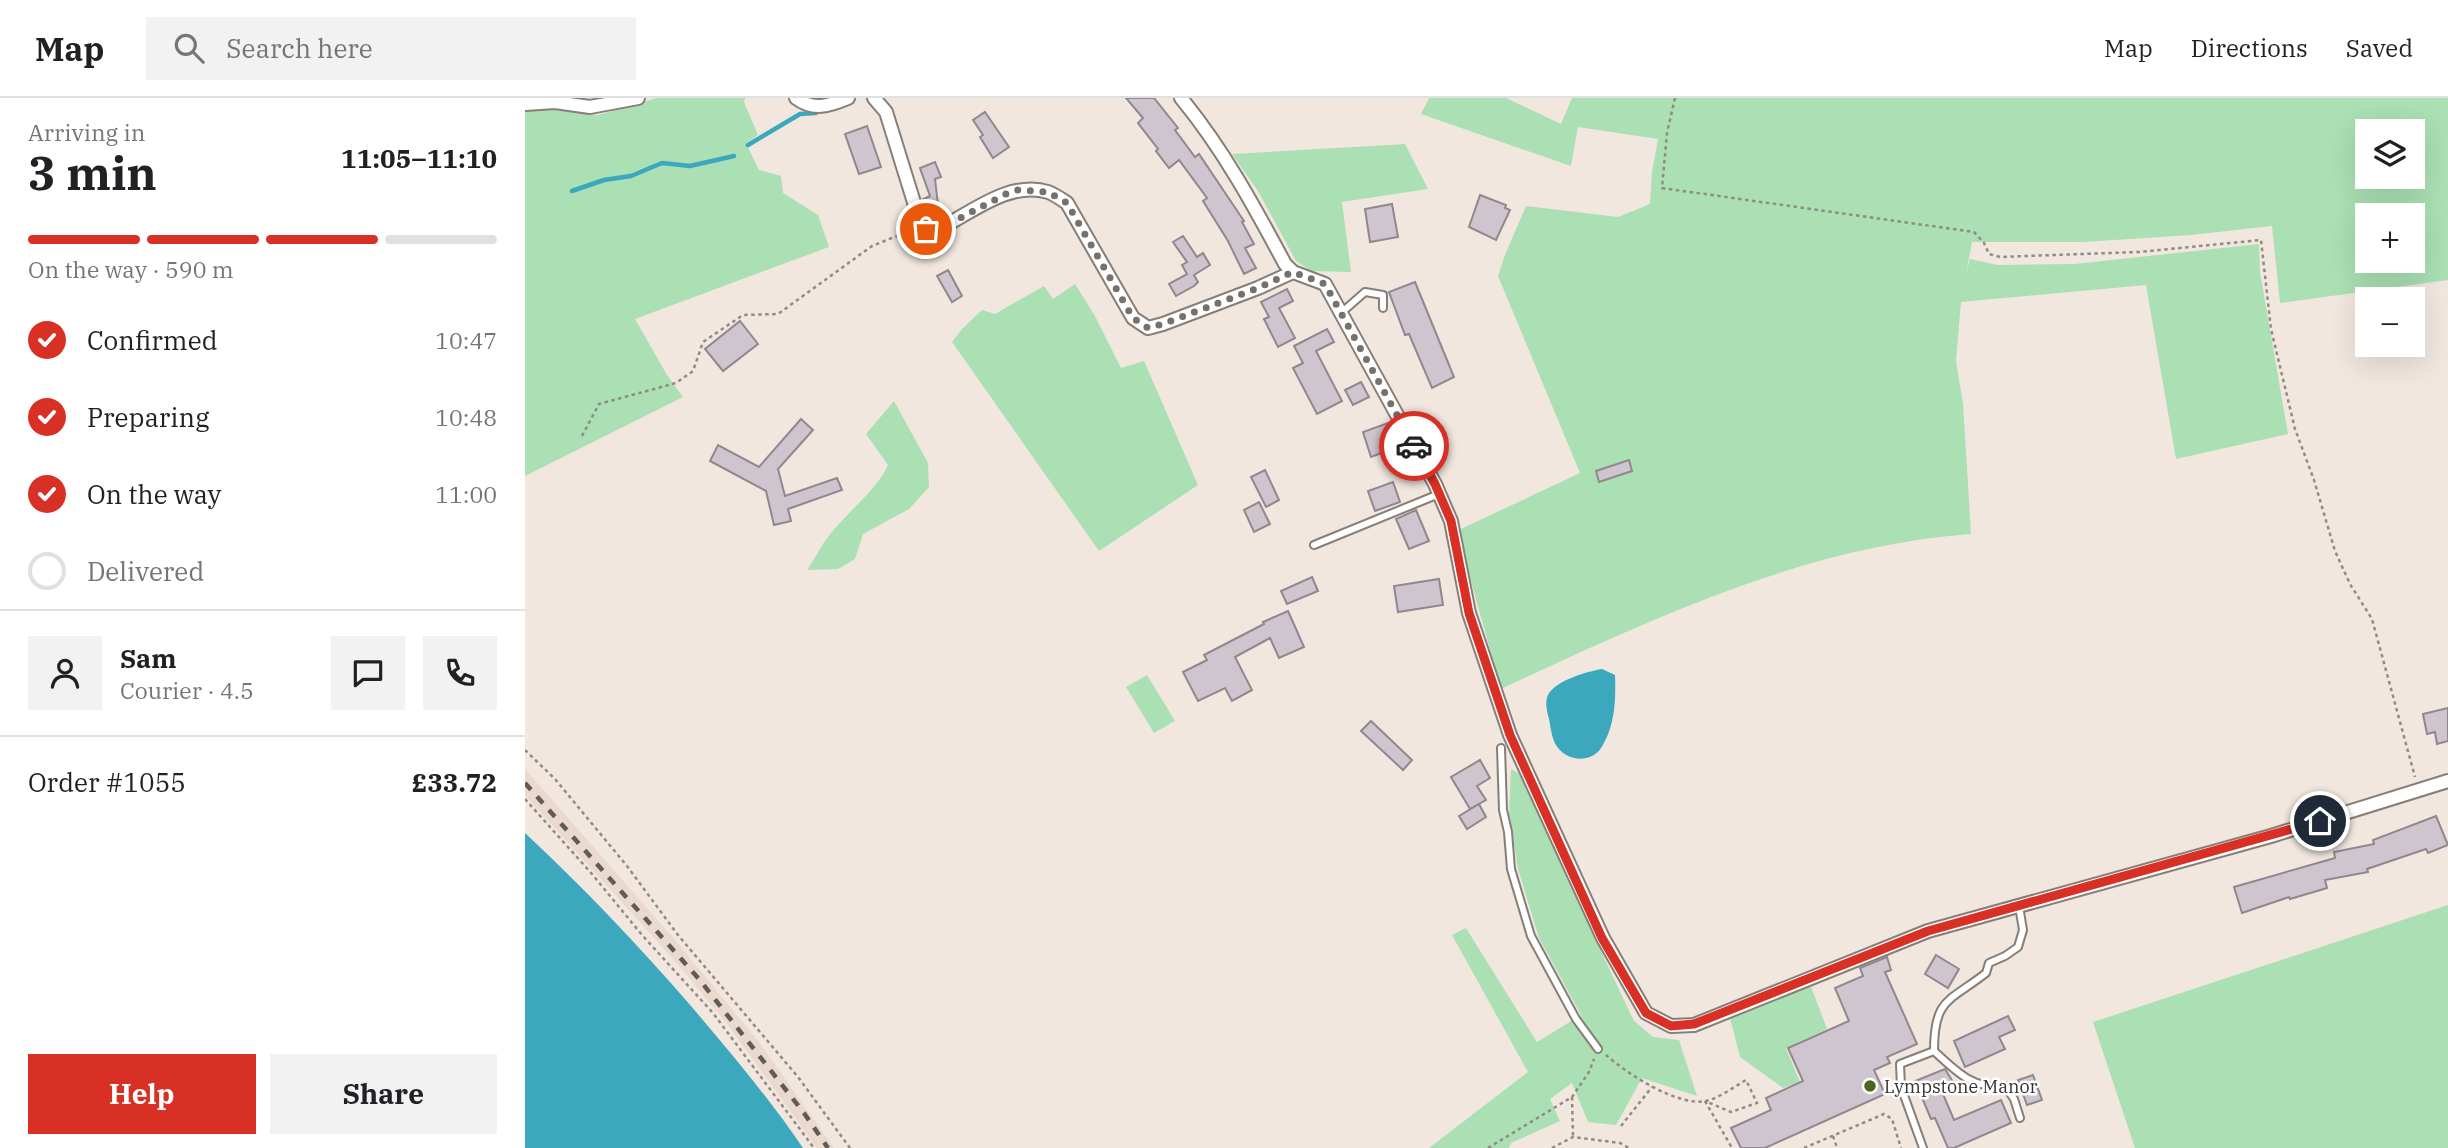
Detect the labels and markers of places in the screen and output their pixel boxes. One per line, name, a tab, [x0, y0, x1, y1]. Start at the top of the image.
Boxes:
pin	[896, 199, 956, 259]
pin	[2290, 791, 2350, 851]
place label: Lympstone Manor	[1884, 1075, 2038, 1098]
marker: Lympstone Manor	[1862, 1078, 1878, 1094]

